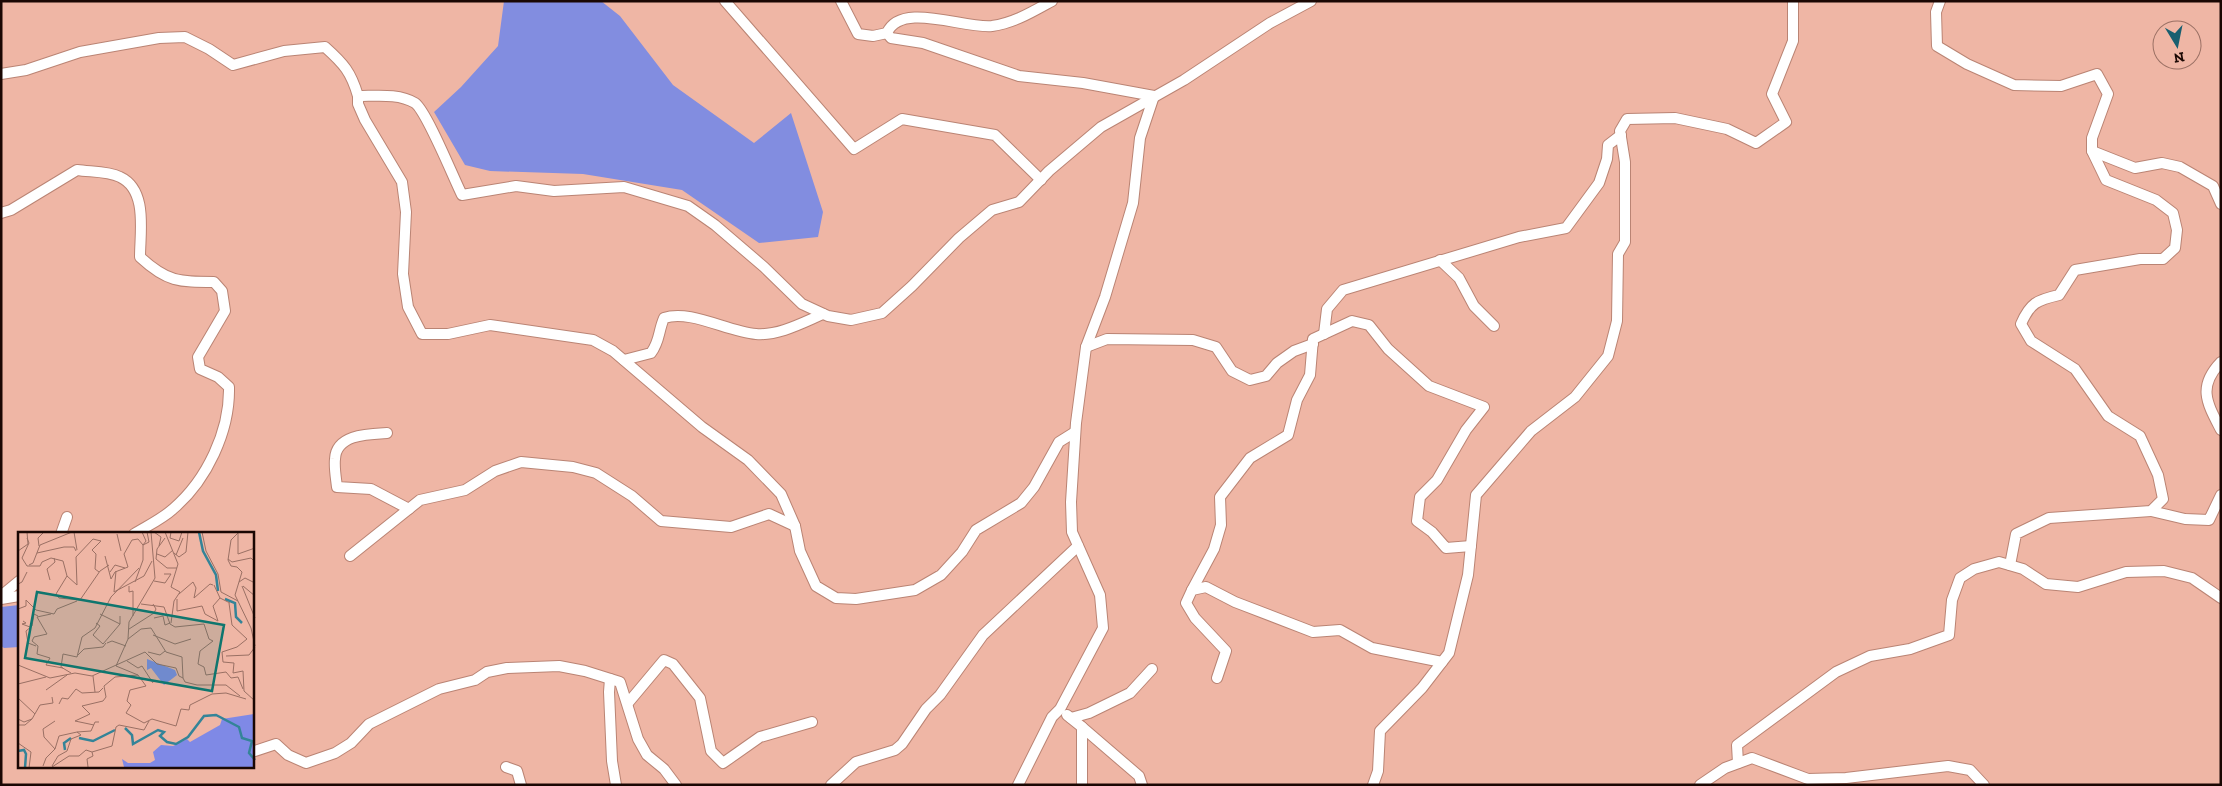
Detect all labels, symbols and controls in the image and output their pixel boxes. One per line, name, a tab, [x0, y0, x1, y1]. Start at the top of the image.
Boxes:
north arrow	[2152, 20, 2202, 70]
text: N	[2172, 48, 2186, 67]
inset map	[18, 532, 254, 768]

